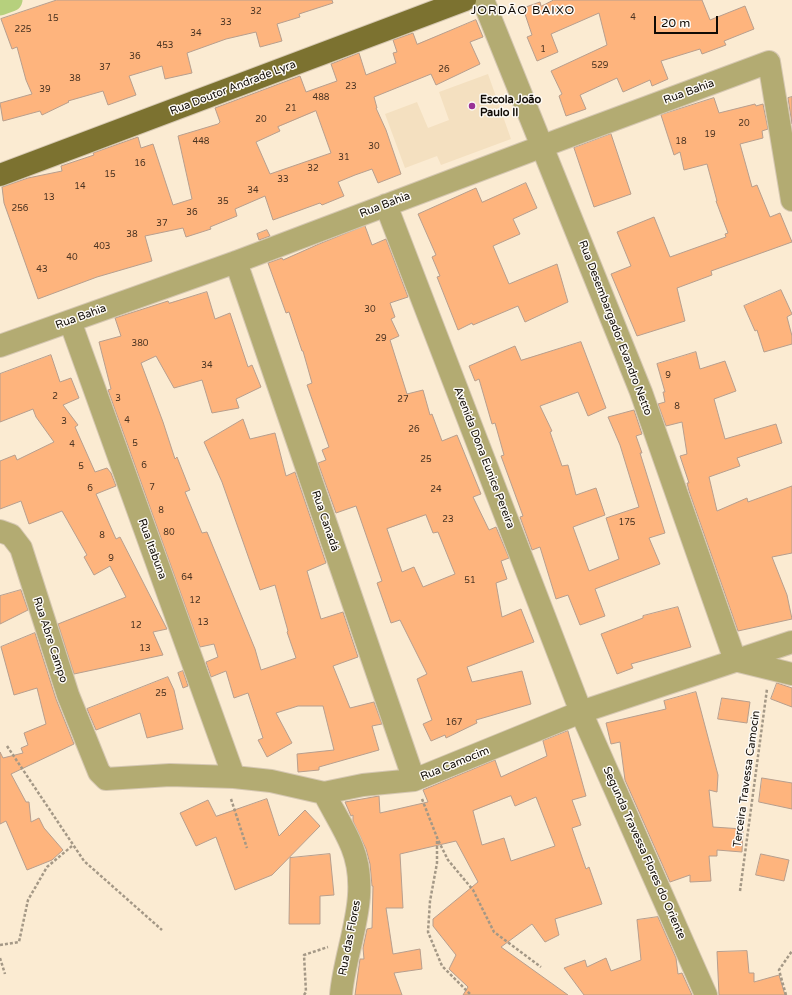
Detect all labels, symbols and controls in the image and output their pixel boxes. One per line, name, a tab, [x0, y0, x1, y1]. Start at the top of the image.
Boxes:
district label: JORDÃO BAIXO	[471, 4, 575, 18]
house number: 32	[250, 7, 262, 17]
scale bar	[656, 8, 720, 34]
house number: 4	[630, 13, 636, 23]
house number: 15	[47, 14, 59, 24]
text: 20 m	[661, 16, 690, 30]
house number: 33	[220, 18, 232, 28]
house number: 225	[15, 25, 31, 35]
house number: 34	[190, 29, 202, 39]
house number: 453	[157, 41, 173, 51]
house number: 1	[540, 45, 546, 55]
house number: 36	[129, 52, 141, 62]
street label: Rua Doutor Andrade Lyra	[168, 58, 298, 118]
house number: 529	[592, 61, 608, 71]
house number: 37	[99, 63, 111, 73]
house number: 26	[438, 65, 450, 75]
house number: 38	[69, 74, 81, 84]
street label: Rua Bahia	[662, 77, 716, 107]
house number: 23	[345, 82, 357, 92]
house number: 39	[39, 85, 51, 95]
house number: 488	[313, 93, 329, 103]
place label: Escola João Paulo II	[480, 93, 541, 119]
marker: Escola João Paulo II	[467, 101, 477, 111]
house number: 21	[285, 104, 297, 114]
house number: 20	[255, 115, 267, 125]
house number: 20	[738, 119, 750, 129]
house number: 19	[704, 130, 716, 140]
house number: 448	[193, 137, 209, 147]
house number: 18	[675, 137, 687, 147]
house number: 30	[368, 142, 380, 152]
house number: 31	[338, 153, 350, 163]
house number: 16	[134, 159, 146, 169]
house number: 32	[307, 164, 319, 174]
house number: 15	[104, 170, 116, 180]
house number: 33	[277, 175, 289, 185]
house number: 14	[74, 182, 86, 192]
house number: 34	[247, 186, 259, 196]
street label: Rua Bahia	[358, 189, 412, 221]
house number: 13	[43, 193, 55, 203]
house number: 35	[217, 197, 229, 207]
house number: 256	[12, 204, 28, 214]
house number: 36	[186, 208, 198, 218]
house number: 37	[156, 219, 168, 229]
house number: 38	[126, 230, 138, 240]
street label: Rua Desembargador Evandro Netto	[575, 239, 655, 417]
house number: 403	[94, 242, 110, 252]
house number: 40	[66, 253, 78, 263]
house number: 43	[36, 265, 48, 275]
street label: Rua Bahia	[54, 302, 108, 332]
house number: 30	[364, 305, 376, 315]
house number: 29	[375, 334, 387, 344]
house number: 380	[132, 339, 148, 349]
house number: 34	[201, 361, 213, 371]
house number: 9	[665, 371, 671, 381]
street label: Avenida Dona Eunice Pereira	[451, 385, 517, 531]
house number: 2	[52, 392, 58, 402]
house number: 3	[115, 394, 121, 404]
house number: 27	[397, 395, 409, 405]
house number: 8	[674, 402, 680, 412]
house number: 4	[124, 416, 130, 426]
house number: 3	[61, 417, 67, 427]
house number: 26	[408, 425, 420, 435]
house number: 5	[132, 439, 138, 449]
house number: 4	[69, 440, 75, 450]
house number: 25	[420, 455, 432, 465]
house number: 6	[141, 461, 147, 471]
house number: 5	[78, 462, 84, 472]
house number: 7	[149, 483, 155, 493]
house number: 6	[87, 484, 93, 494]
house number: 24	[430, 485, 442, 495]
street label: Rua Canadá	[308, 489, 342, 553]
house number: 8	[158, 506, 164, 516]
house number: 23	[442, 515, 454, 525]
street label: Rua Itabuna	[135, 517, 169, 581]
house number: 175	[619, 518, 635, 528]
house number: 80	[163, 528, 175, 538]
house number: 8	[99, 531, 105, 541]
house number: 9	[108, 554, 114, 564]
house number: 64	[181, 573, 193, 583]
house number: 51	[464, 576, 476, 586]
street label: Rua Abre Campo	[30, 595, 70, 685]
house number: 12	[189, 596, 201, 606]
house number: 13	[197, 618, 209, 628]
house number: 12	[130, 621, 142, 631]
house number: 13	[139, 644, 151, 654]
house number: 25	[155, 689, 167, 699]
street label: Terceira Travessa Camocin	[731, 710, 763, 848]
house number: 167	[446, 718, 462, 728]
street label: Rua Camocim	[419, 744, 491, 784]
street label: Segunda Travessa Flores do Oriente	[600, 765, 688, 941]
street label: Rua das Flores	[336, 899, 364, 977]

